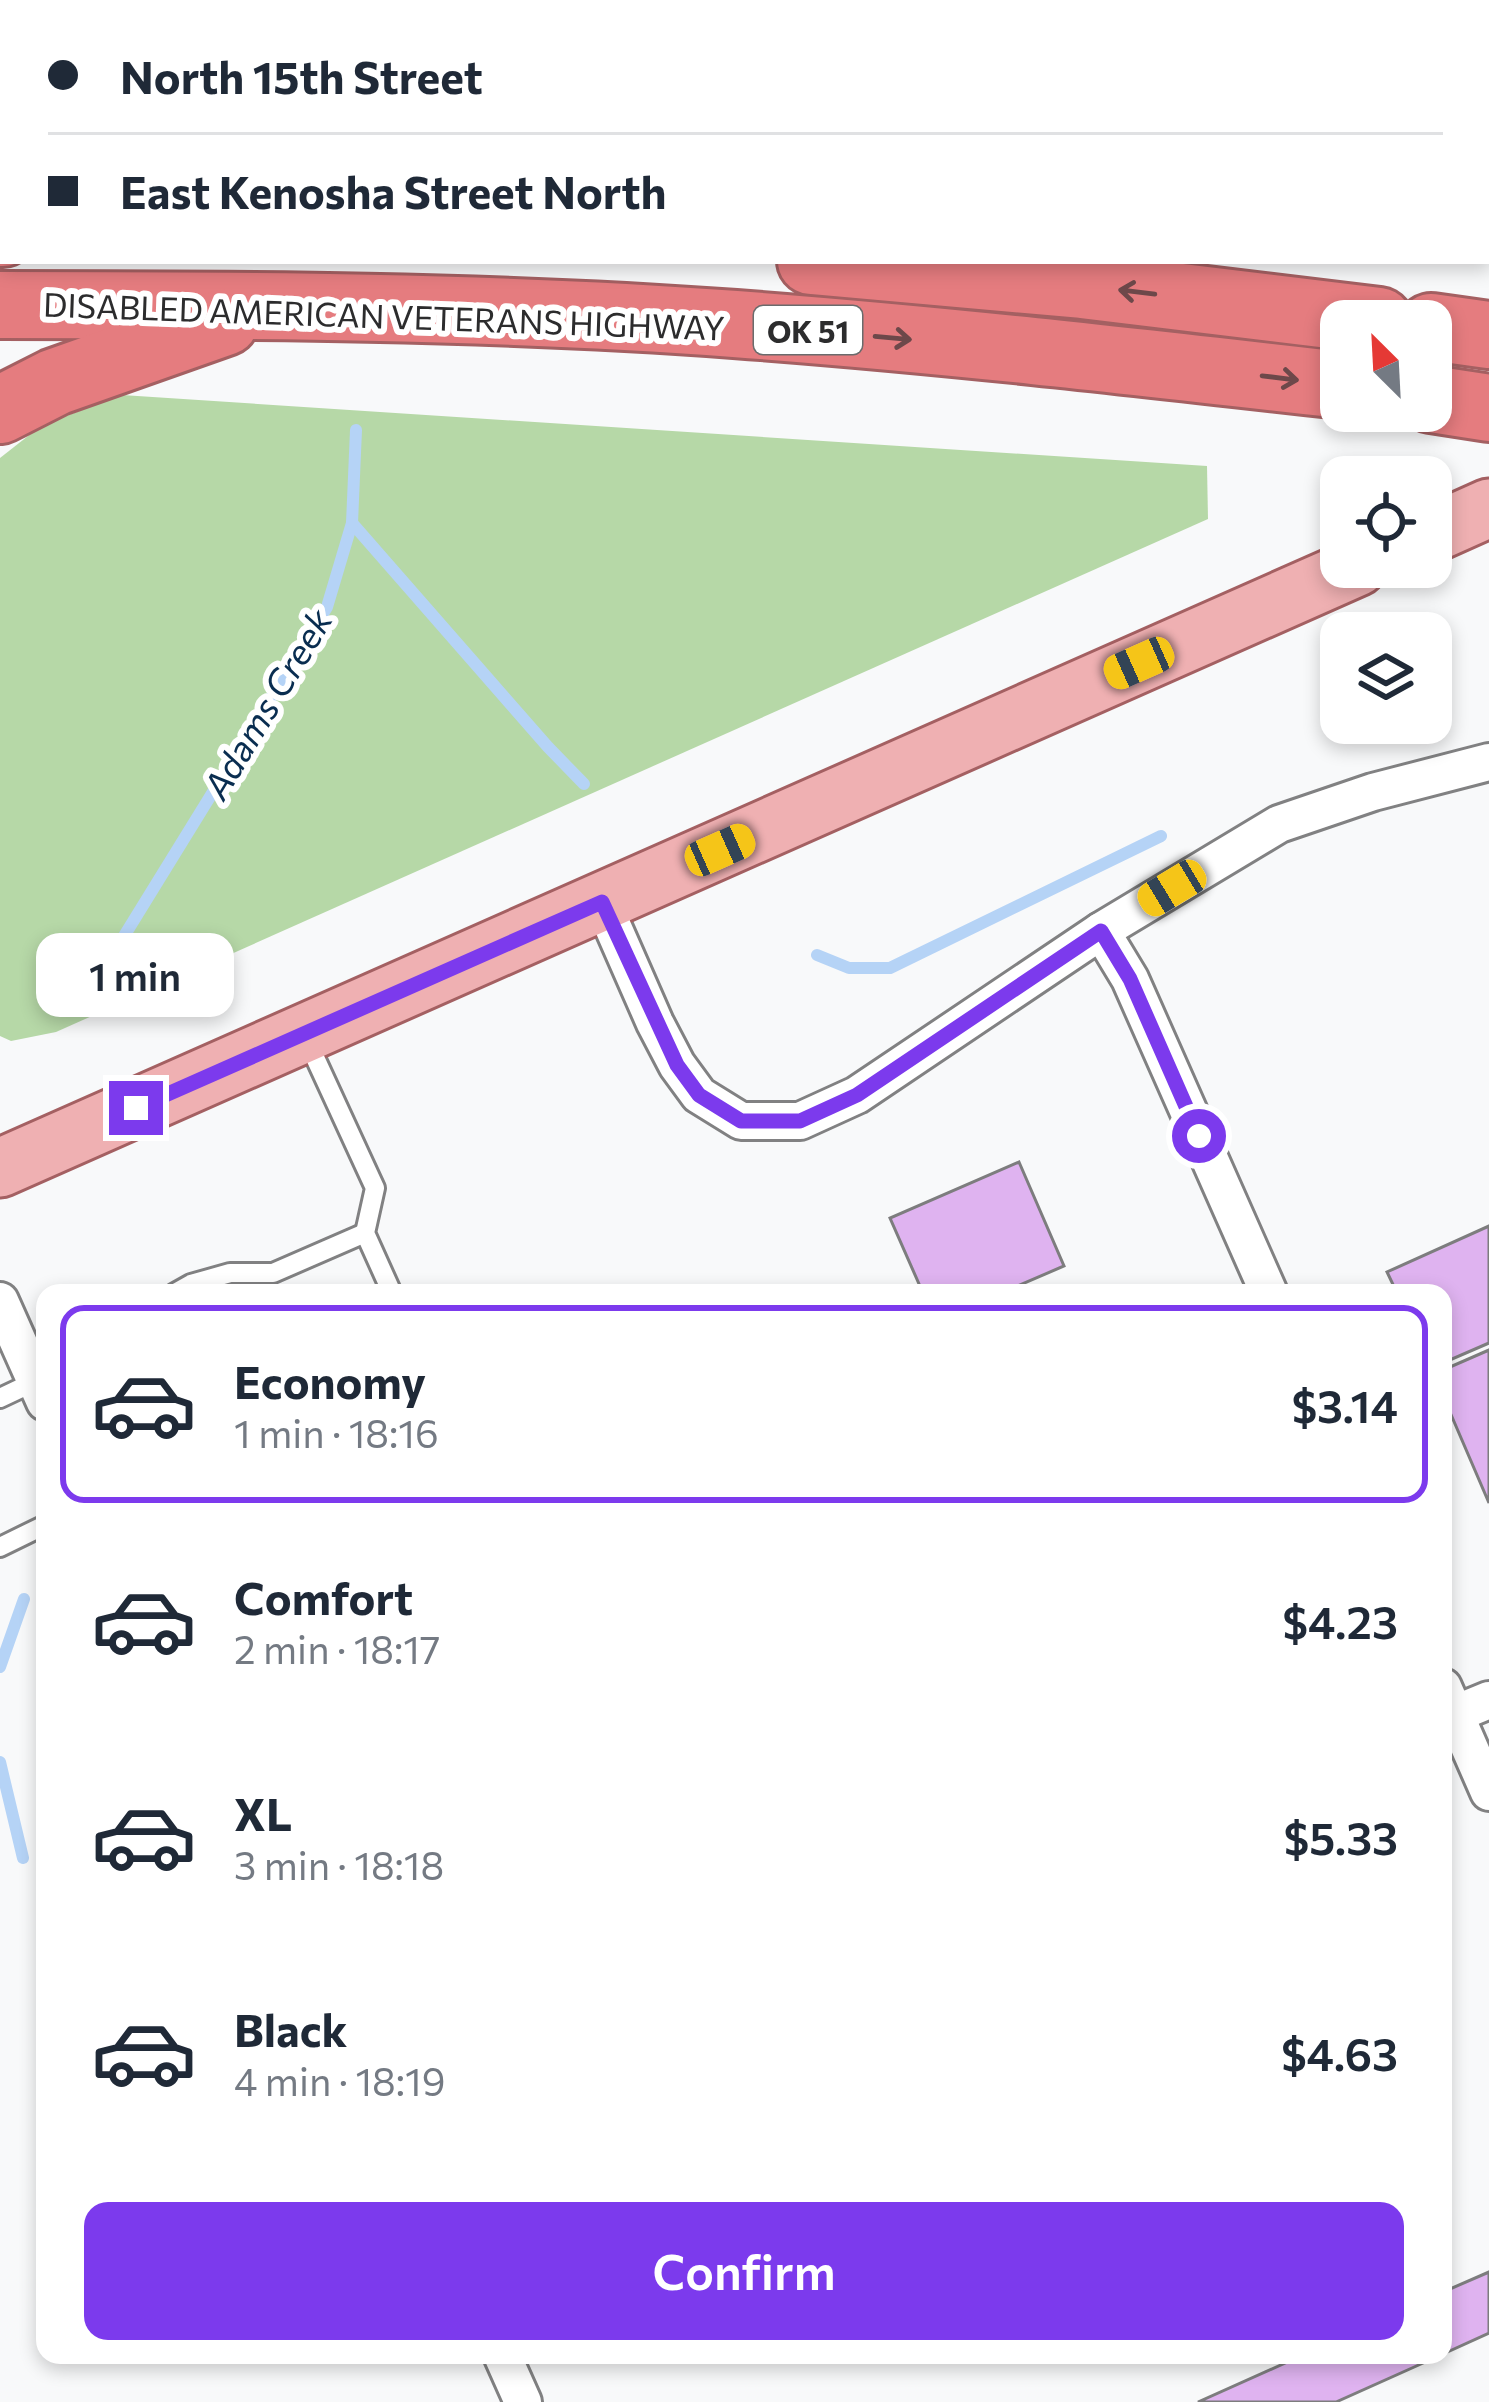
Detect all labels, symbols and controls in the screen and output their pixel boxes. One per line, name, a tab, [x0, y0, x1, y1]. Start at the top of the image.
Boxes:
text: North 15th Street	[120, 48, 483, 103]
text: East Kenosha Street North	[120, 163, 666, 218]
one-way arrow	[1118, 281, 1157, 303]
street label: DISABLED AMERICAN VETERANS HIGHWAY	[43, 283, 725, 347]
north arrow	[1320, 300, 1452, 432]
map controls	[1320, 300, 1452, 744]
road number: OK 51	[754, 306, 862, 354]
one-way arrow	[872, 327, 911, 350]
one-way arrow	[1260, 368, 1299, 390]
button: locate	[1320, 456, 1452, 588]
water label: Adams Creek	[192, 599, 341, 807]
button: layers	[1320, 612, 1452, 744]
car	[1099, 632, 1179, 694]
car	[680, 819, 760, 881]
car	[1132, 854, 1212, 922]
callout: 1 min	[37, 934, 235, 1018]
text: 1 min	[89, 951, 181, 999]
route end	[109, 1081, 163, 1135]
route start	[1172, 1109, 1226, 1163]
icon: car	[90, 1350, 198, 1458]
text: Economy	[234, 1353, 426, 1408]
text: $3.14	[1291, 1377, 1398, 1432]
text: 1 min · 18:16	[234, 1408, 439, 1456]
icon: car	[90, 1566, 198, 1674]
text: Comfort	[234, 1569, 413, 1624]
text: $4.23	[1282, 1593, 1398, 1648]
text: 2 min · 18:17	[234, 1624, 440, 1672]
icon: car	[90, 1782, 198, 1890]
text: XL	[234, 1785, 292, 1840]
text: $5.33	[1284, 1809, 1398, 1864]
text: 3 min · 18:18	[234, 1840, 444, 1888]
icon: car	[90, 1998, 198, 2106]
text: Black	[234, 2001, 347, 2056]
text: $4.63	[1281, 2025, 1398, 2080]
text: 4 min · 18:19	[234, 2056, 445, 2104]
button: Confirm	[84, 2202, 1404, 2340]

